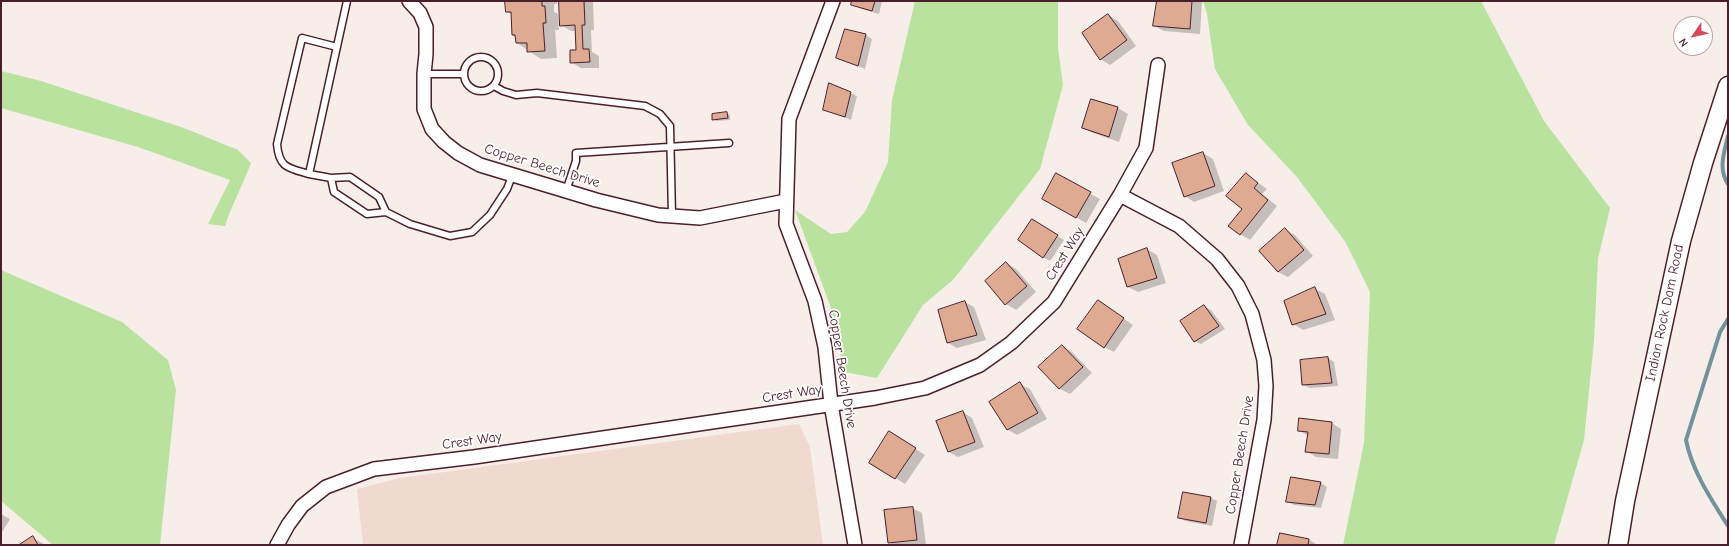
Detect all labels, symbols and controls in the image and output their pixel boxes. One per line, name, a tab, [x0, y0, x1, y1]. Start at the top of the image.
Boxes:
north arrow	[1673, 16, 1713, 56]
text: N	[1676, 36, 1691, 49]
street label: Copper Beech Drive	[482, 140, 602, 192]
street label: Crest Way	[1042, 224, 1088, 284]
street label: Indian Rock Dam Road	[1642, 243, 1688, 383]
street label: Copper Beech Drive	[824, 308, 860, 430]
street label: Crest Way	[761, 381, 823, 407]
street label: Copper Beech Drive	[1222, 394, 1258, 516]
street label: Crest Way	[441, 429, 503, 453]

